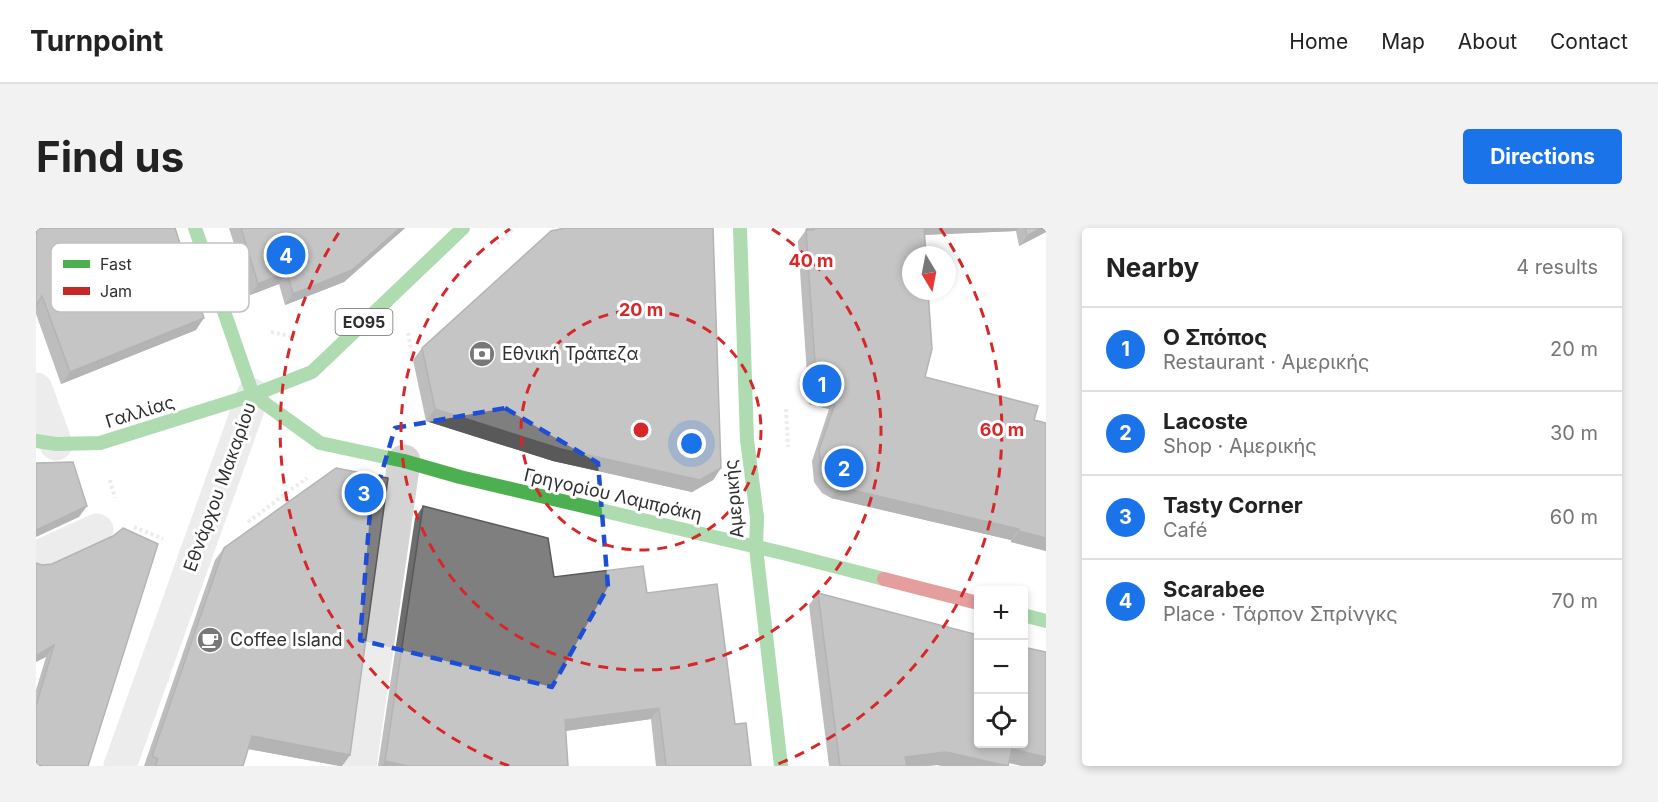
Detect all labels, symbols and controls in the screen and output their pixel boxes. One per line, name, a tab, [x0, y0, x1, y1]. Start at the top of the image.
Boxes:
text: Turnpoint	[30, 24, 163, 58]
text: Home	[1289, 29, 1348, 54]
text: Map	[1381, 29, 1425, 54]
text: About	[1458, 29, 1517, 54]
text: Contact	[1550, 29, 1628, 54]
button: Directions	[1463, 129, 1622, 184]
text: Find us	[36, 131, 184, 182]
pin: 4	[266, 232, 306, 278]
legend	[51, 243, 249, 312]
north arrow	[902, 246, 956, 300]
text: 40 m	[789, 250, 834, 271]
text: Nearby	[1106, 252, 1199, 283]
text: Fast	[100, 254, 132, 274]
text: 4 results	[1516, 255, 1598, 279]
text: Jam	[100, 281, 132, 301]
text: 20 m	[619, 299, 663, 320]
road number: ΕΟ95	[336, 309, 392, 335]
text: Ο Σπόπος	[1163, 324, 1267, 350]
text: 1	[1121, 337, 1130, 361]
text: 20 m	[1550, 337, 1598, 361]
bank icon: Εθνική Τράπεζα	[467, 339, 497, 369]
place label: Εθνική Τράπεζα	[502, 343, 638, 364]
text: Restaurant · Αμερικής	[1163, 350, 1369, 374]
pin: 1	[802, 362, 842, 406]
street label: Γαλλίας	[103, 391, 177, 432]
street label: Εθνάρχου Μακαρίου	[179, 399, 260, 574]
text: Lacoste	[1163, 408, 1248, 434]
text: 60 m	[980, 419, 1024, 440]
centre of rings	[631, 420, 651, 440]
text: 2	[1119, 421, 1132, 445]
text: 30 m	[1550, 421, 1598, 445]
your location	[677, 429, 706, 458]
text: Shop · Αμερικής	[1163, 434, 1317, 458]
pin: 2	[824, 446, 864, 490]
street label: Αμερικής	[720, 459, 747, 539]
street label: Γρηγορίου Λαμπράκη	[522, 464, 704, 525]
pin: 3	[344, 470, 384, 516]
text: Tasty Corner	[1163, 492, 1303, 518]
text: 3	[1119, 505, 1132, 529]
text: 60 m	[1550, 505, 1598, 529]
text: Café	[1163, 518, 1207, 542]
text: Scarabee	[1163, 576, 1265, 602]
map controls	[974, 586, 1028, 748]
button: +	[974, 586, 1028, 640]
text: 4	[1119, 589, 1132, 613]
text: 70 m	[1551, 589, 1598, 613]
text: Place · Τάρπον Σπρίνγκς	[1163, 602, 1398, 626]
cafe icon: Coffee Island	[195, 625, 225, 655]
place label: Coffee Island	[230, 629, 343, 650]
button: −	[974, 640, 1028, 694]
button: locate	[974, 694, 1028, 748]

